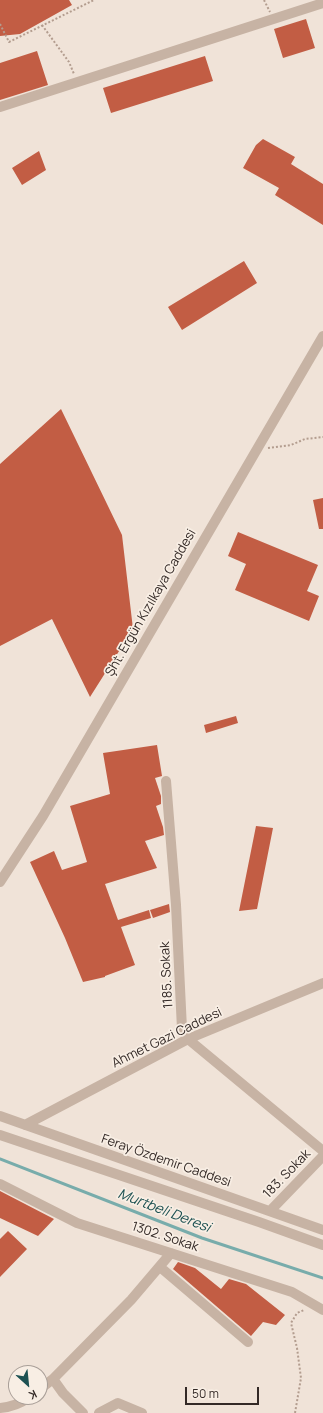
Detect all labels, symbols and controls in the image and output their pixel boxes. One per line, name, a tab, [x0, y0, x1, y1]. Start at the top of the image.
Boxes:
street label: Şht. Ergün Kızılkaya Caddesi	[102, 527, 200, 679]
street label: 1185. Sokak	[157, 941, 177, 1009]
street label: Ahmet Gazi Caddesi	[109, 1005, 225, 1071]
street label: Feray Özdemir Caddesi	[99, 1131, 233, 1191]
street label: 183. Sokak	[260, 1146, 314, 1202]
water label: Murtbeli Deresi	[115, 1186, 213, 1236]
street label: 1302. Sokak	[130, 1219, 200, 1255]
north arrow	[8, 1365, 48, 1405]
scale bar	[187, 1379, 261, 1405]
text: 50 m	[192, 1385, 219, 1402]
text: K	[27, 1387, 40, 1404]

